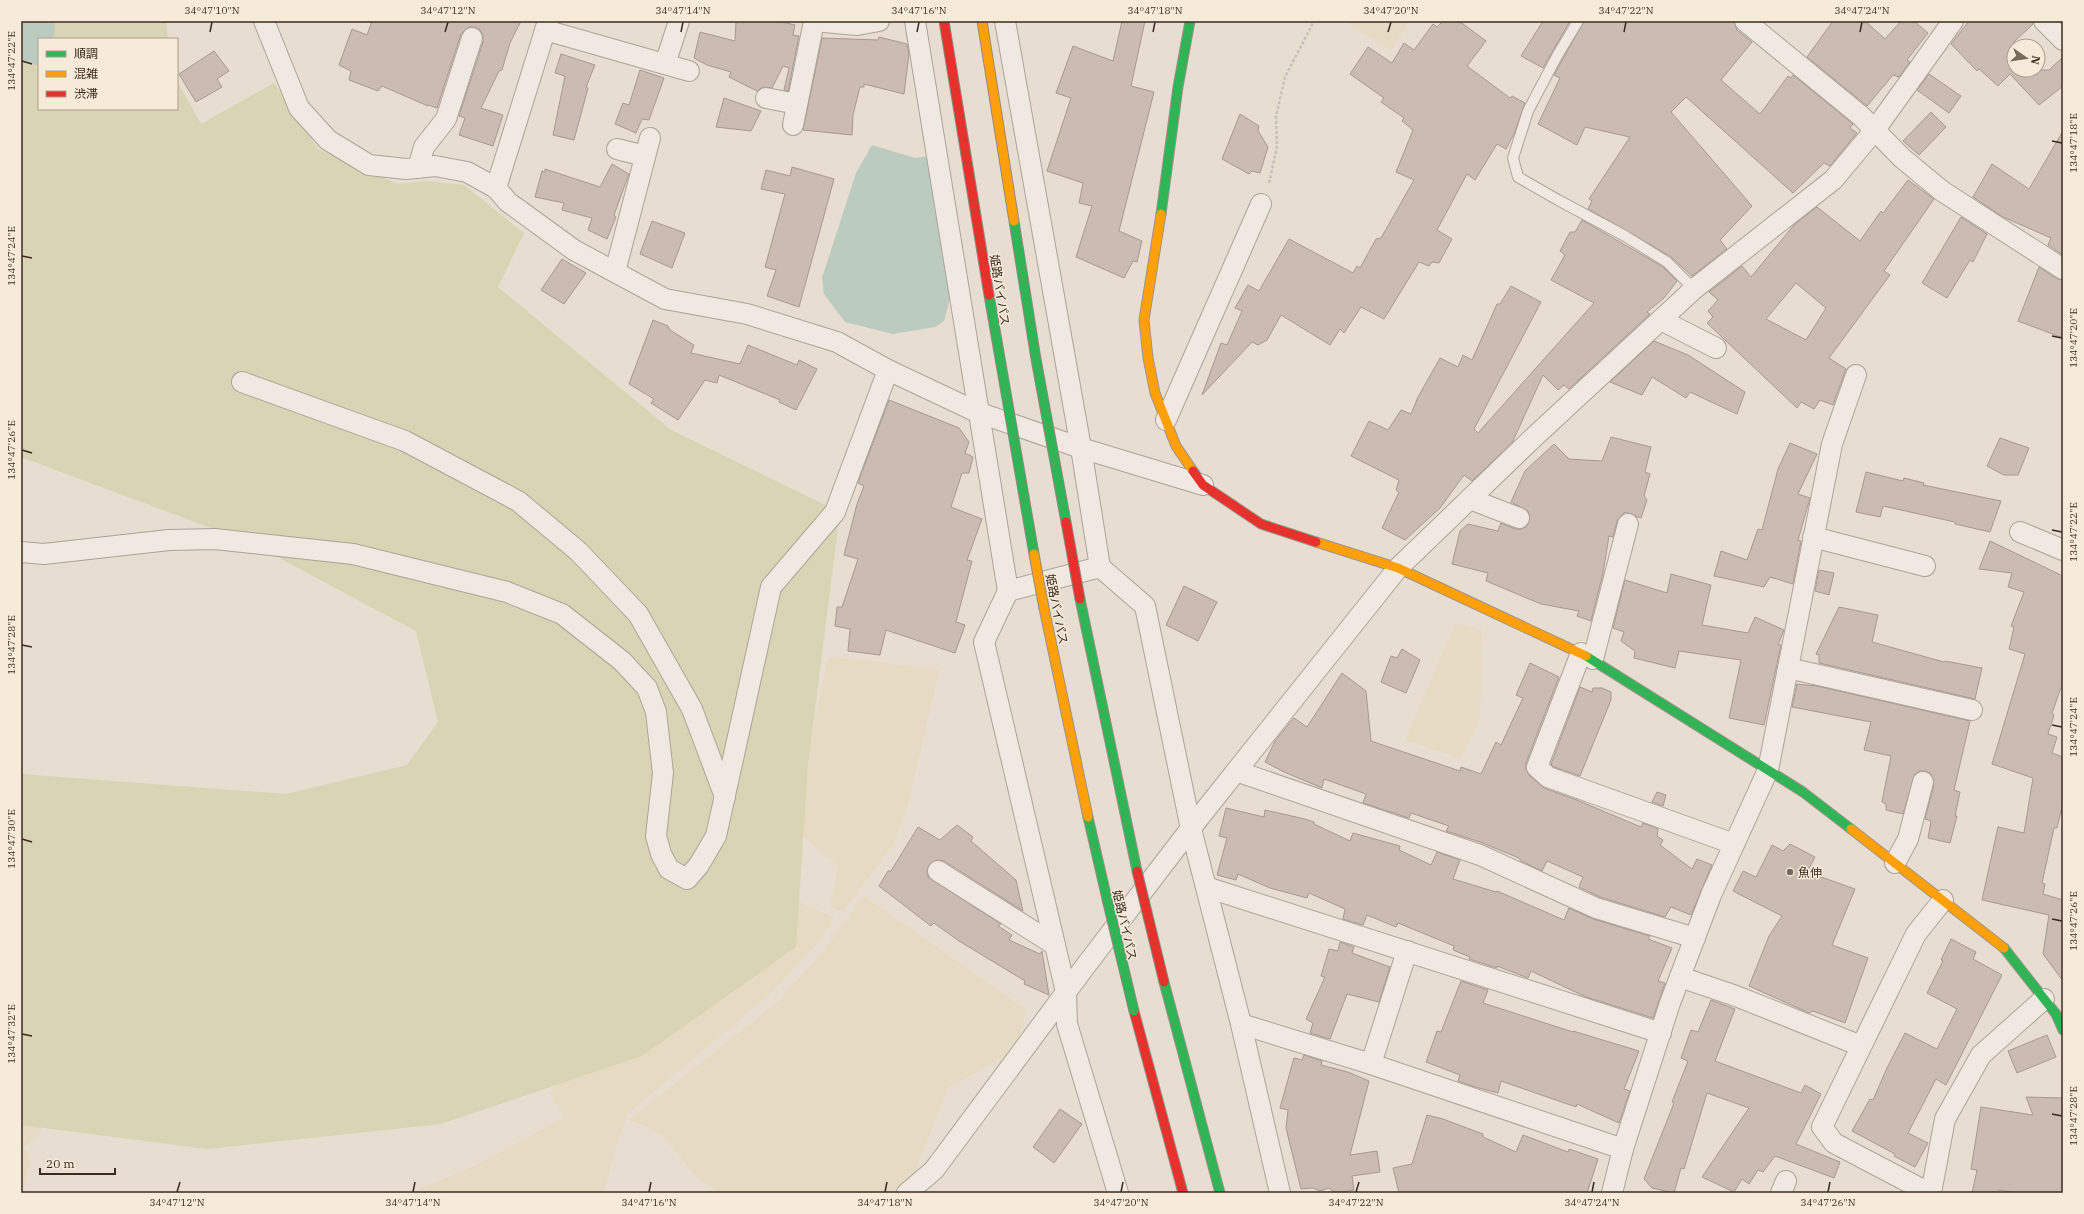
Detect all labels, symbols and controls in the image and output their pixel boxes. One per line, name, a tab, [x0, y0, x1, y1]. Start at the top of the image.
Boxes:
text: 34°47'10"N	[185, 4, 240, 17]
text: 34°47'12"N	[421, 4, 476, 17]
text: 34°47'14"N	[656, 4, 711, 17]
text: 34°47'16"N	[892, 4, 947, 17]
text: 34°47'18"N	[1128, 4, 1183, 17]
text: 34°47'20"N	[1364, 4, 1419, 17]
text: 34°47'22"N	[1599, 4, 1654, 17]
text: 34°47'24"N	[1835, 4, 1890, 17]
text: 134°47'22"E	[5, 31, 18, 91]
legend	[38, 38, 178, 110]
north arrow	[2006, 38, 2046, 78]
text: 順調	[74, 46, 98, 61]
text: N	[2028, 54, 2044, 66]
text: 混雑	[74, 66, 98, 81]
text: 渋滞	[74, 86, 98, 101]
text: 134°47'18"E	[2067, 113, 2080, 173]
text: 134°47'24"E	[5, 226, 18, 286]
street label: 姫路バイパス	[987, 253, 1013, 327]
text: 134°47'20"E	[2067, 308, 2080, 368]
text: 134°47'26"E	[5, 420, 18, 480]
text: 134°47'22"E	[2067, 502, 2080, 562]
street label: 姫路バイパス	[1043, 572, 1071, 646]
text: 134°47'28"E	[5, 615, 18, 675]
text: 134°47'24"E	[2067, 697, 2080, 757]
text: 134°47'30"E	[5, 809, 18, 869]
place label: 魚伸	[1798, 865, 1822, 880]
marker: 魚伸	[1785, 867, 1795, 877]
street label: 姫路バイパス	[1110, 888, 1140, 962]
text: 134°47'26"E	[2067, 891, 2080, 951]
text: 134°47'32"E	[5, 1004, 18, 1064]
text: 134°47'28"E	[2067, 1086, 2080, 1146]
scale bar	[40, 1150, 115, 1176]
text: 20 m	[46, 1156, 75, 1171]
text: 34°47'12"N	[150, 1196, 205, 1209]
text: 34°47'14"N	[386, 1196, 441, 1209]
text: 34°47'16"N	[622, 1196, 677, 1209]
text: 34°47'18"N	[858, 1196, 913, 1209]
text: 34°47'20"N	[1094, 1196, 1149, 1209]
text: 34°47'22"N	[1329, 1196, 1384, 1209]
text: 34°47'24"N	[1565, 1196, 1620, 1209]
text: 34°47'26"N	[1801, 1196, 1856, 1209]

